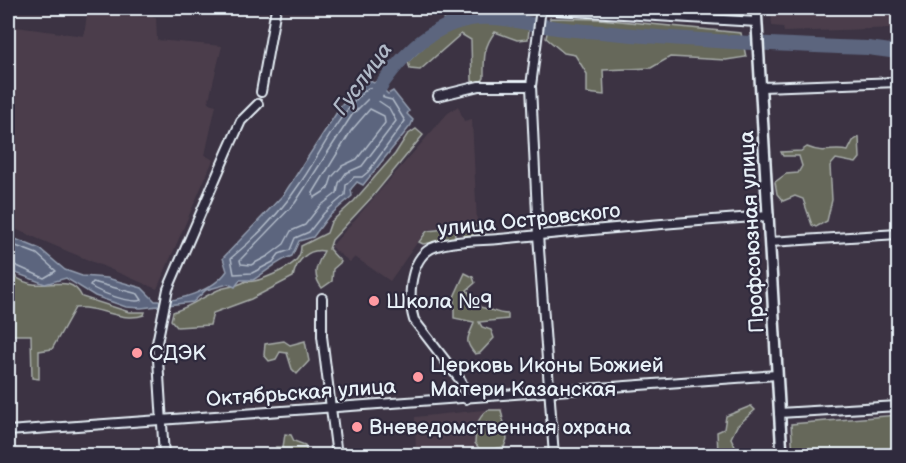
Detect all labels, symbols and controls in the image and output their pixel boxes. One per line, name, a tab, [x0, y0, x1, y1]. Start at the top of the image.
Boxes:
water label: Гуслица	[327, 37, 399, 121]
street label: Профсоюзная улица	[734, 130, 770, 334]
street label: улица Островского	[436, 198, 622, 242]
place label: Школа №9	[386, 289, 493, 314]
marker: Школа №9	[367, 294, 381, 308]
place label: СДЭК	[149, 341, 206, 366]
marker: СДЭК	[130, 346, 144, 360]
place label: Церковь Иконы Божией Матери Казанская	[430, 353, 664, 402]
marker: Церковь Иконы Божией Матери Казанская	[411, 370, 425, 384]
street label: Октябрьская улица	[205, 374, 397, 412]
place label: Вневедомственная охрана	[369, 415, 632, 440]
marker: Вневедомственная охрана	[350, 420, 364, 434]

